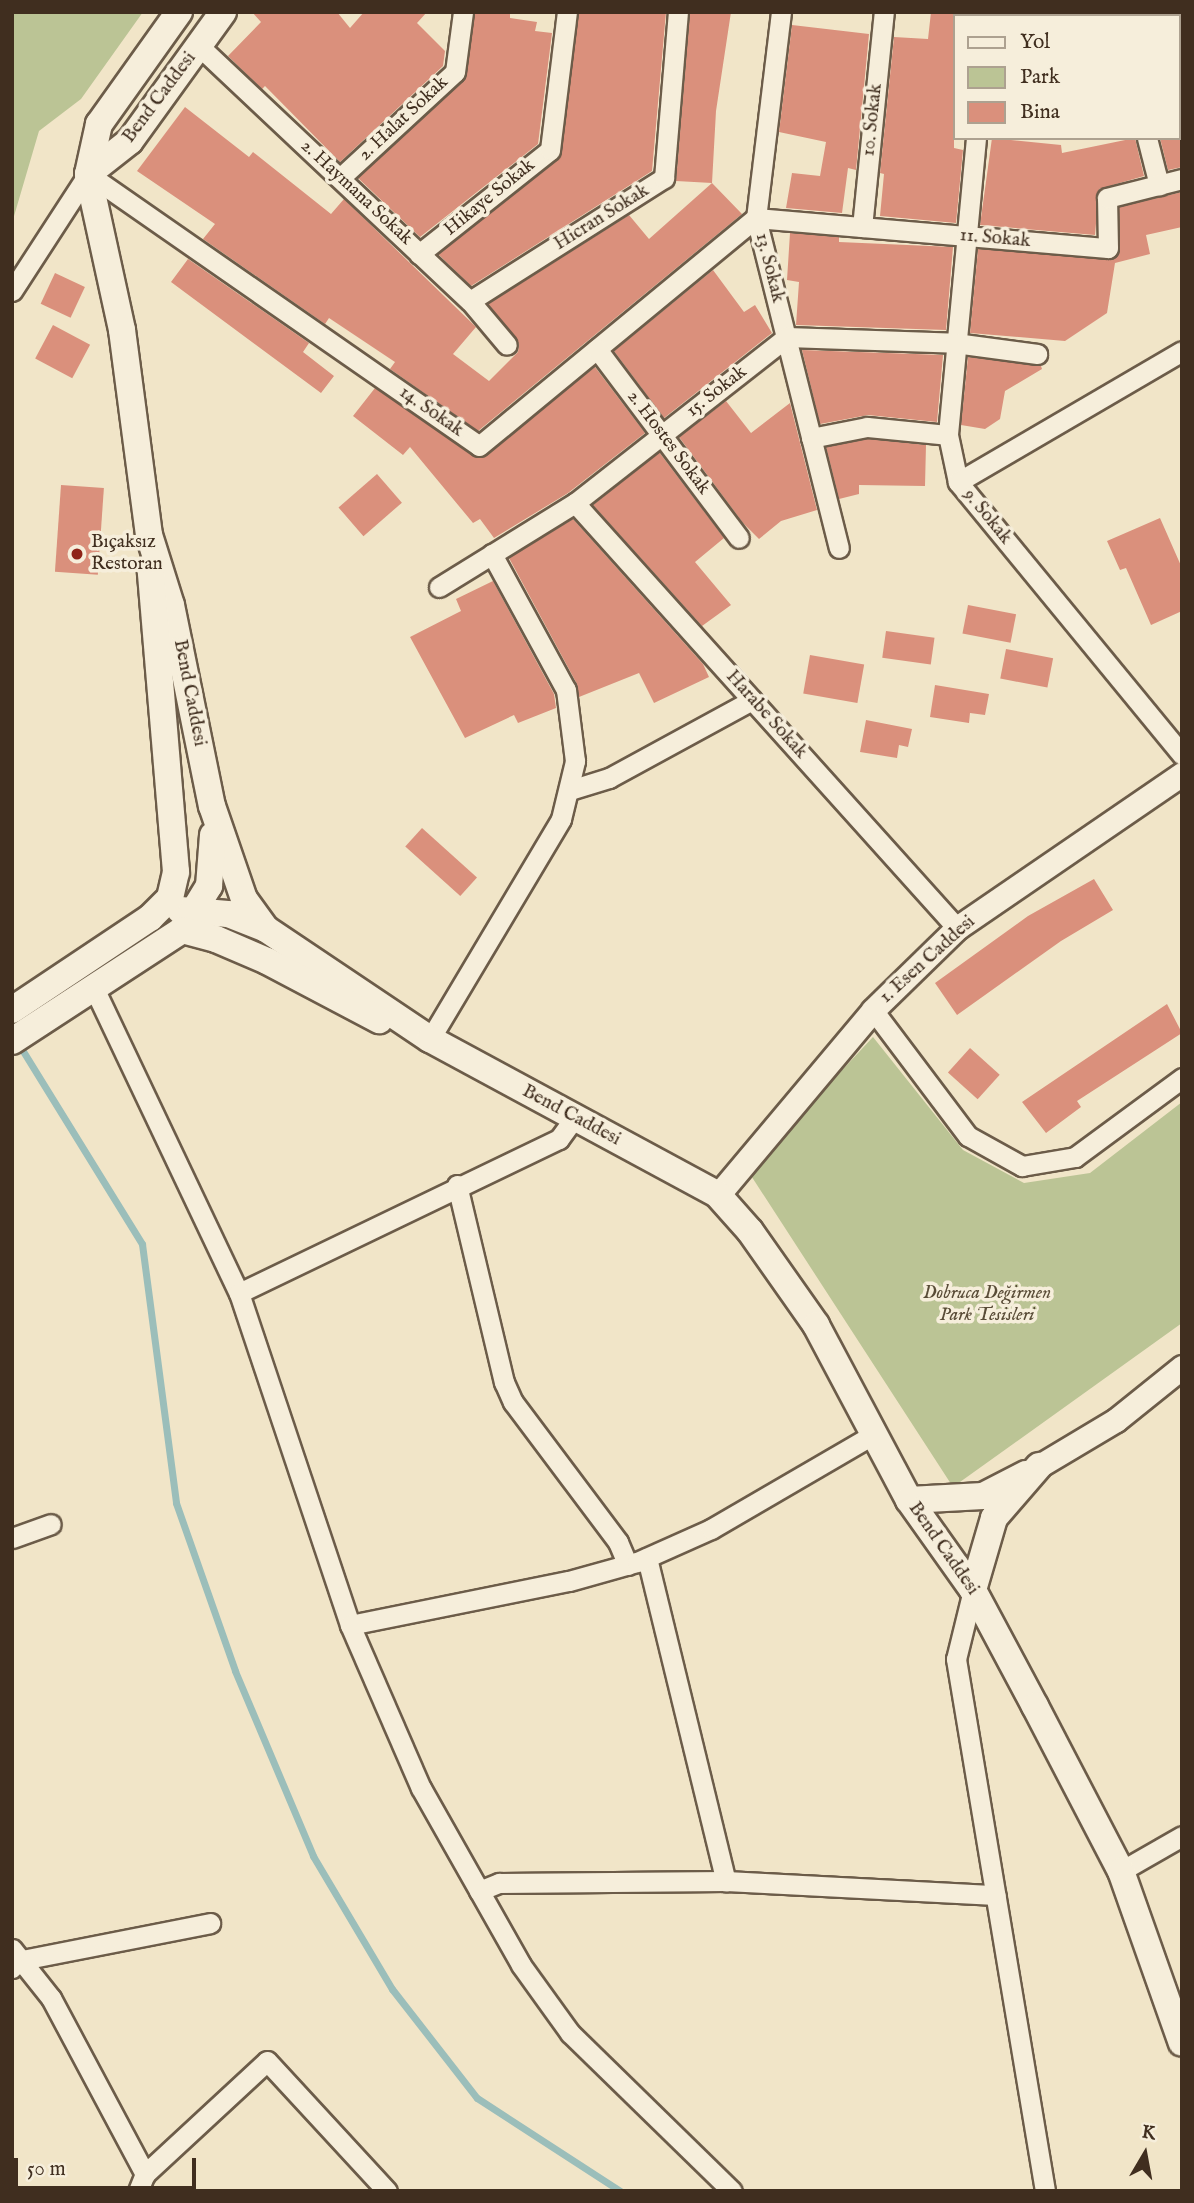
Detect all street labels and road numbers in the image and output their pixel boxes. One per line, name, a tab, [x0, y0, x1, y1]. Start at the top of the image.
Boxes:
street label: Bend Caddesi	[118, 48, 202, 148]
street label: 2. Halat Sokak	[354, 72, 454, 166]
street label: 10. Sokak	[858, 83, 888, 157]
street label: 2. Haymana Sokak	[295, 135, 417, 251]
street label: Hikaye Sokak	[440, 155, 540, 241]
street label: Hicran Sokak	[550, 180, 654, 256]
street label: 11. Sokak	[959, 225, 1031, 253]
street label: 13. Sokak	[749, 231, 789, 305]
street label: 15. Sokak	[682, 361, 752, 423]
street label: 14. Sokak	[394, 382, 468, 442]
street label: 2. Hostes Sokak	[621, 386, 715, 500]
street label: 9. Sokak	[958, 485, 1016, 549]
street label: Bend Caddesi	[167, 638, 211, 748]
street label: Harabe Sokak	[720, 666, 812, 764]
street label: 1. Esen Caddesi	[876, 911, 980, 1009]
street label: Bend Caddesi	[518, 1081, 624, 1151]
street label: Bend Caddesi	[903, 1498, 983, 1600]

